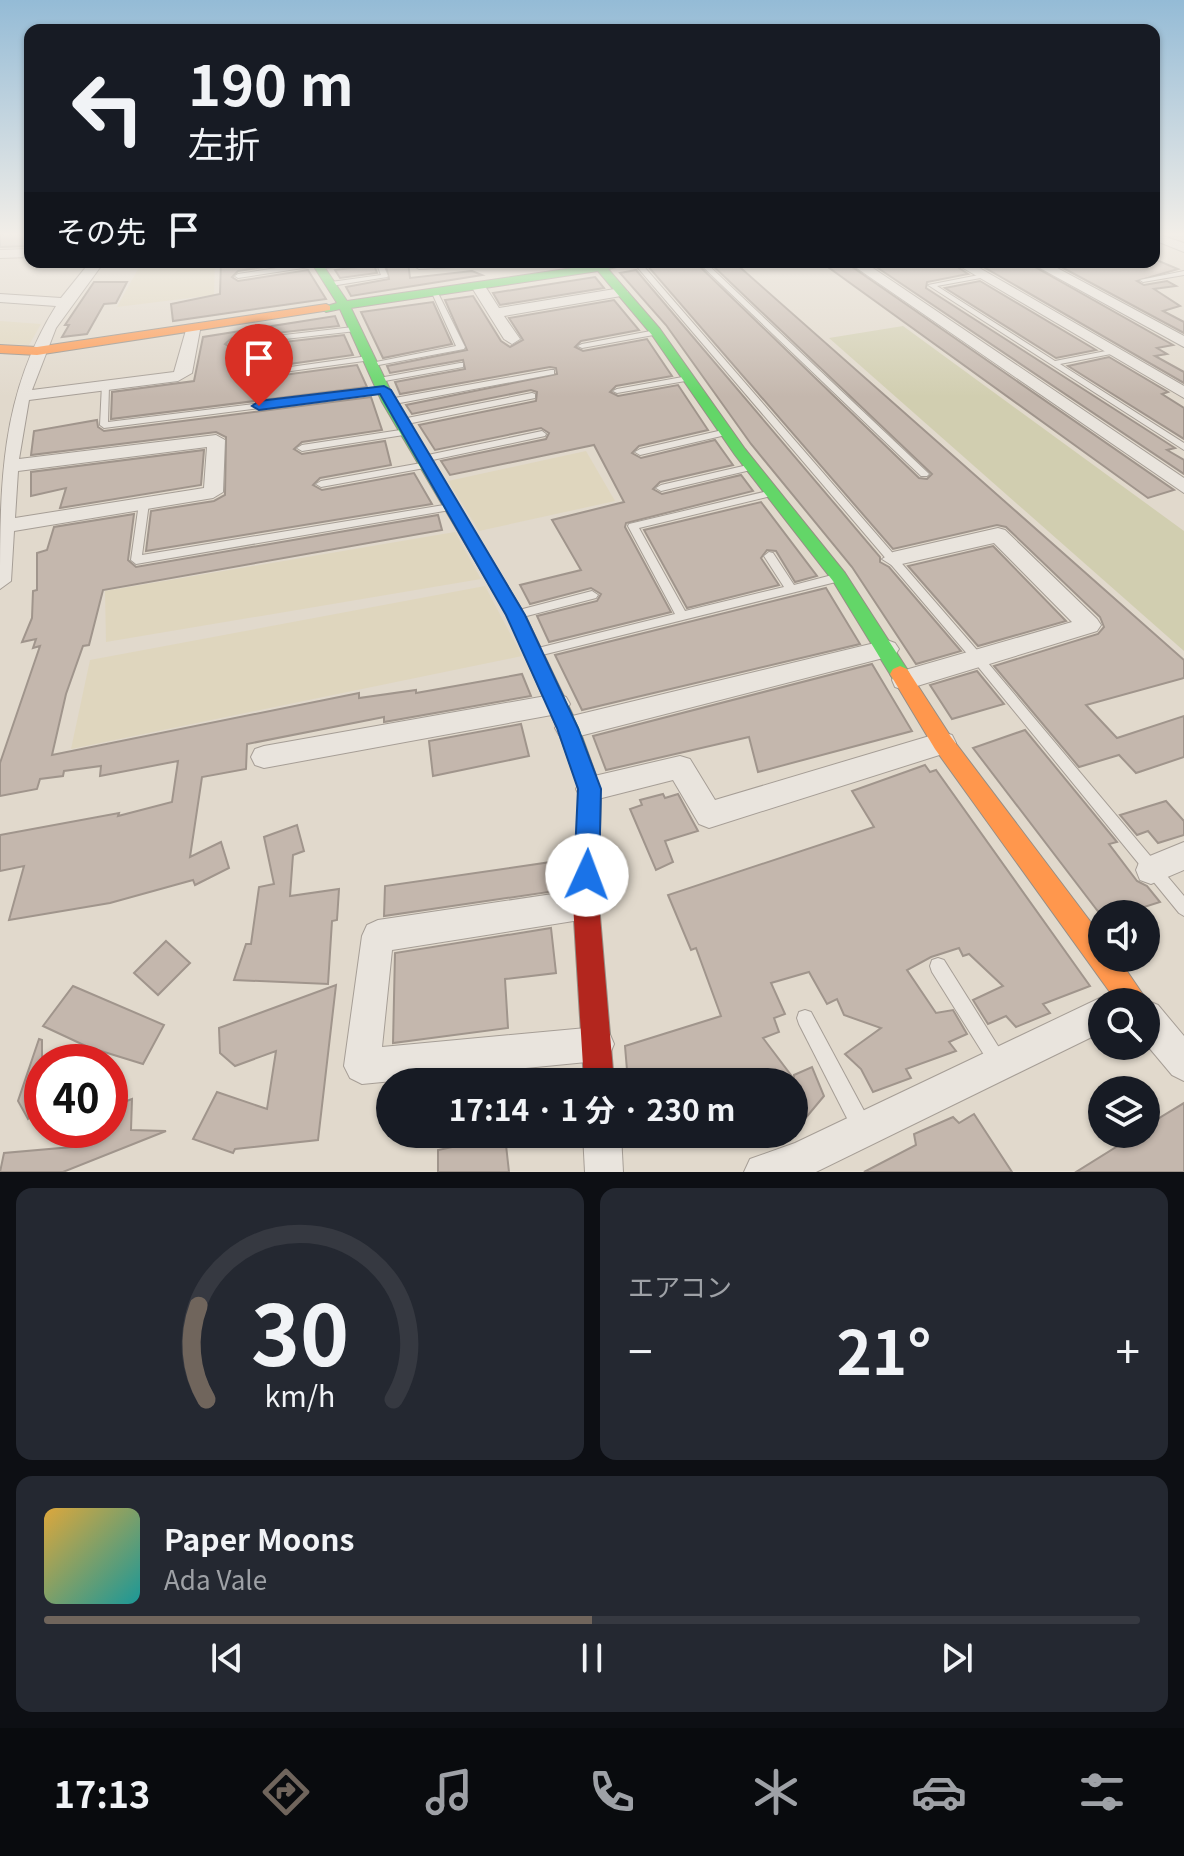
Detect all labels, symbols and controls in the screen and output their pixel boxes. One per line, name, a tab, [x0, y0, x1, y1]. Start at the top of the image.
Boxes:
text: 190 m	[188, 41, 354, 122]
icon: left	[56, 56, 160, 160]
text: 左折	[188, 116, 260, 168]
text: その先	[56, 208, 146, 252]
icon: arrive	[162, 208, 206, 252]
pin	[225, 324, 293, 406]
icon: arrive	[237, 336, 281, 380]
position arrow	[545, 833, 629, 917]
map controls	[1088, 900, 1160, 1148]
button: sound	[1088, 900, 1160, 972]
button: search	[1088, 988, 1160, 1060]
speed limit sign: 40	[24, 1044, 128, 1148]
button: layers	[1088, 1076, 1160, 1148]
text: 17:14 · 1 分 · 230 m	[449, 1086, 735, 1130]
text: エアコン	[628, 1267, 732, 1304]
text: 30	[251, 1269, 349, 1390]
text: 21°	[836, 1305, 932, 1392]
text: −	[628, 1317, 652, 1381]
text: +	[1116, 1317, 1140, 1381]
text: km/h	[265, 1374, 335, 1415]
text: Paper Moons	[164, 1516, 354, 1560]
text: Ada Vale	[164, 1560, 267, 1597]
icon: previous	[205, 1636, 249, 1680]
icon: pause	[570, 1636, 614, 1680]
icon: next	[935, 1636, 979, 1680]
icon: directions	[258, 1764, 314, 1820]
icon: music	[421, 1764, 477, 1820]
icon: phone	[584, 1764, 640, 1820]
icon: climate	[748, 1764, 804, 1820]
icon: car	[911, 1764, 967, 1820]
icon: filters	[1074, 1764, 1130, 1820]
text: 17:13	[54, 1766, 150, 1818]

